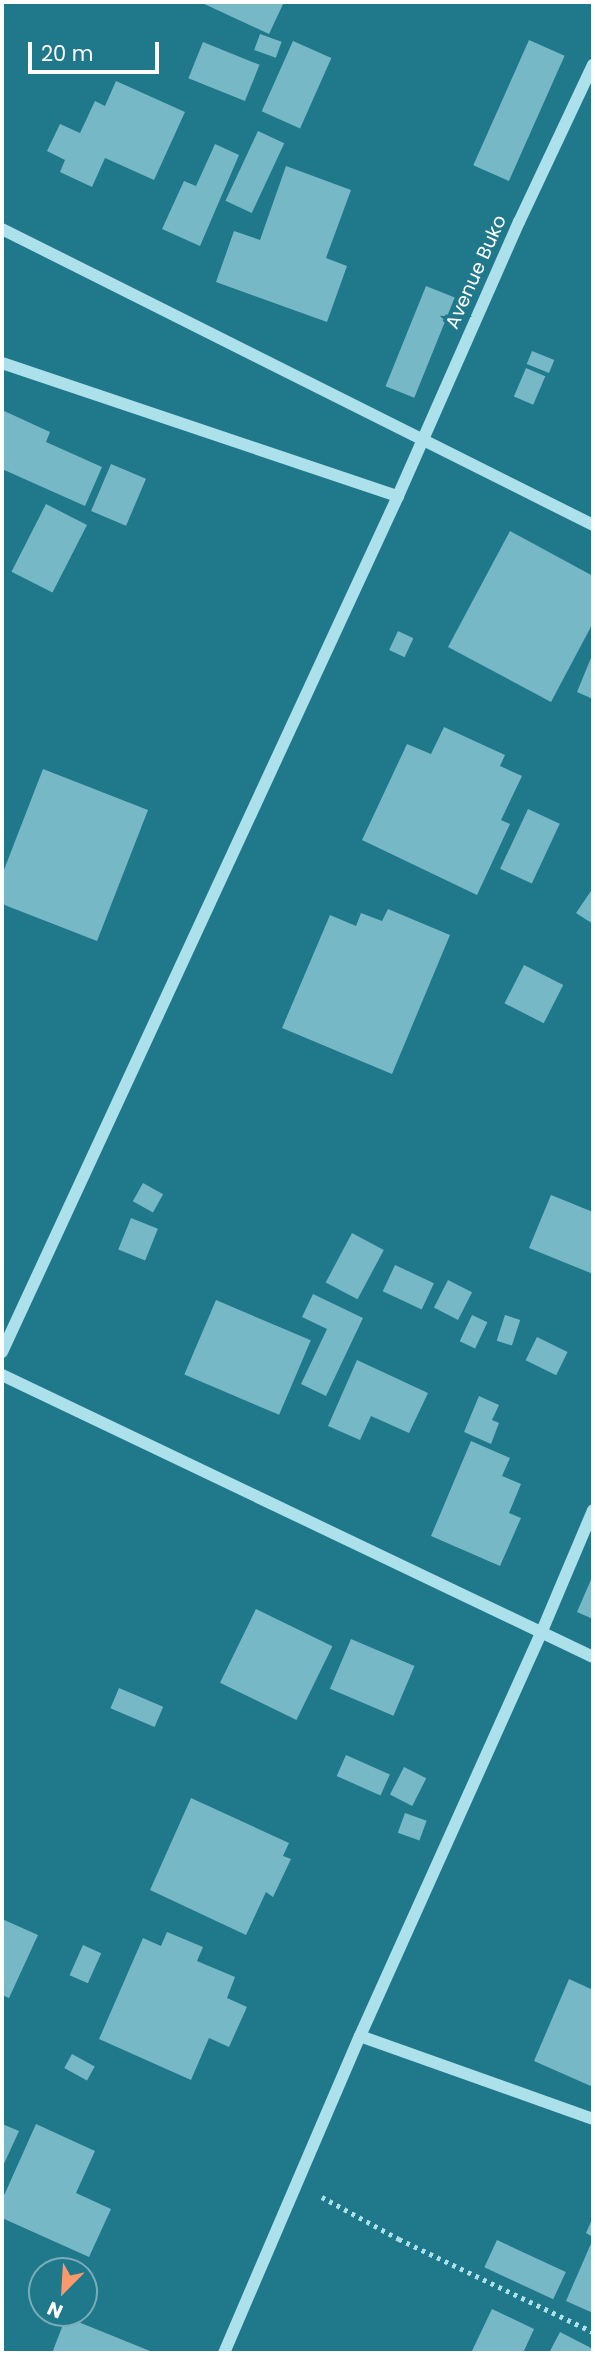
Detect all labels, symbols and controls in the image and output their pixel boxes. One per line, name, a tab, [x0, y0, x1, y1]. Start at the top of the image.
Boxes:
scale bar	[32, 28, 163, 72]
text: 20 m	[41, 39, 94, 68]
street label: Avenue Buko	[441, 212, 511, 332]
north arrow	[28, 2257, 98, 2327]
text: N	[43, 2295, 67, 2325]

